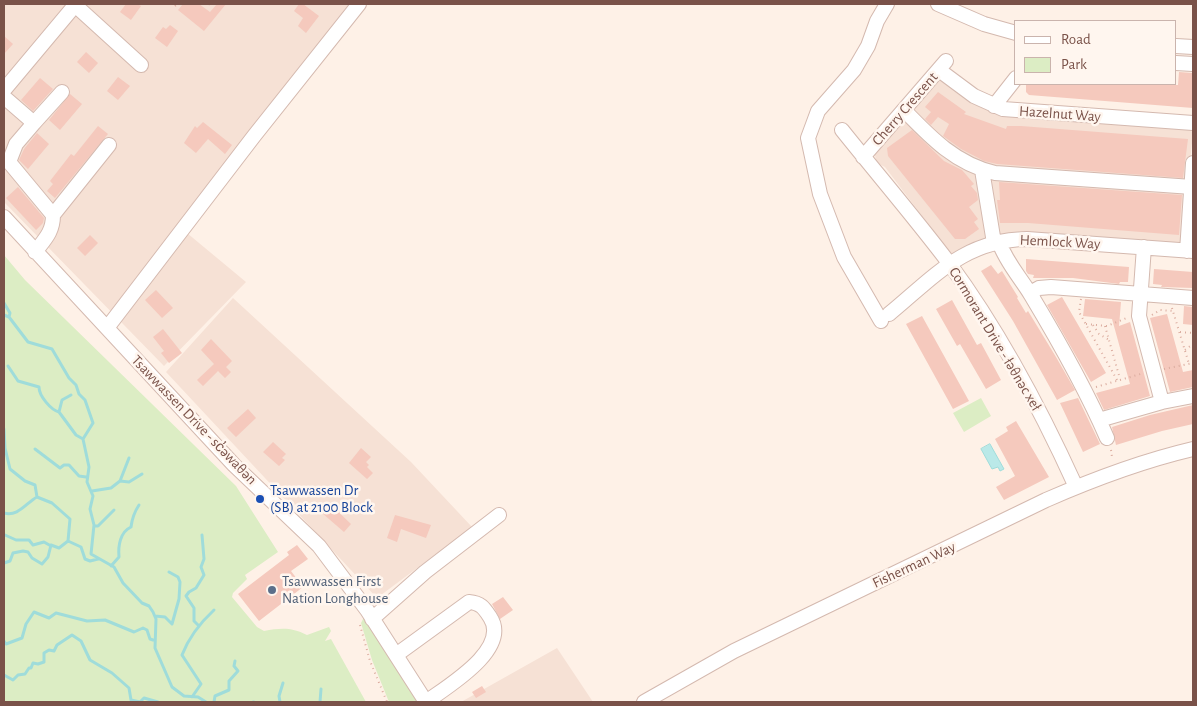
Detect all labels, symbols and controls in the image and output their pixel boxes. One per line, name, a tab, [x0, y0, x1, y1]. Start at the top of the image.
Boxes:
legend	[1014, 20, 1177, 85]
text: Road	[1061, 32, 1091, 47]
text: Park	[1061, 57, 1087, 72]
street label: Cherry Crescent	[868, 69, 942, 149]
street label: Hazelnut Way	[1019, 102, 1101, 126]
street label: Hemlock Way	[1019, 231, 1101, 253]
street label: Cormorant Drive - łəθnəc xeł	[945, 264, 1045, 414]
street label: Tsawwassen Drive - sc̓əwaθən	[127, 351, 261, 489]
place label: Tsawwassen Dr (SB) at 2100 Block	[270, 481, 373, 516]
marker: Tsawwassen Dr (SB) at 2100 Block	[254, 493, 266, 505]
street label: Fisherman Way	[869, 538, 959, 592]
place label: Tsawwassen First Nation Longhouse	[282, 572, 388, 607]
marker: Tsawwassen First Nation Longhouse	[266, 584, 278, 596]

